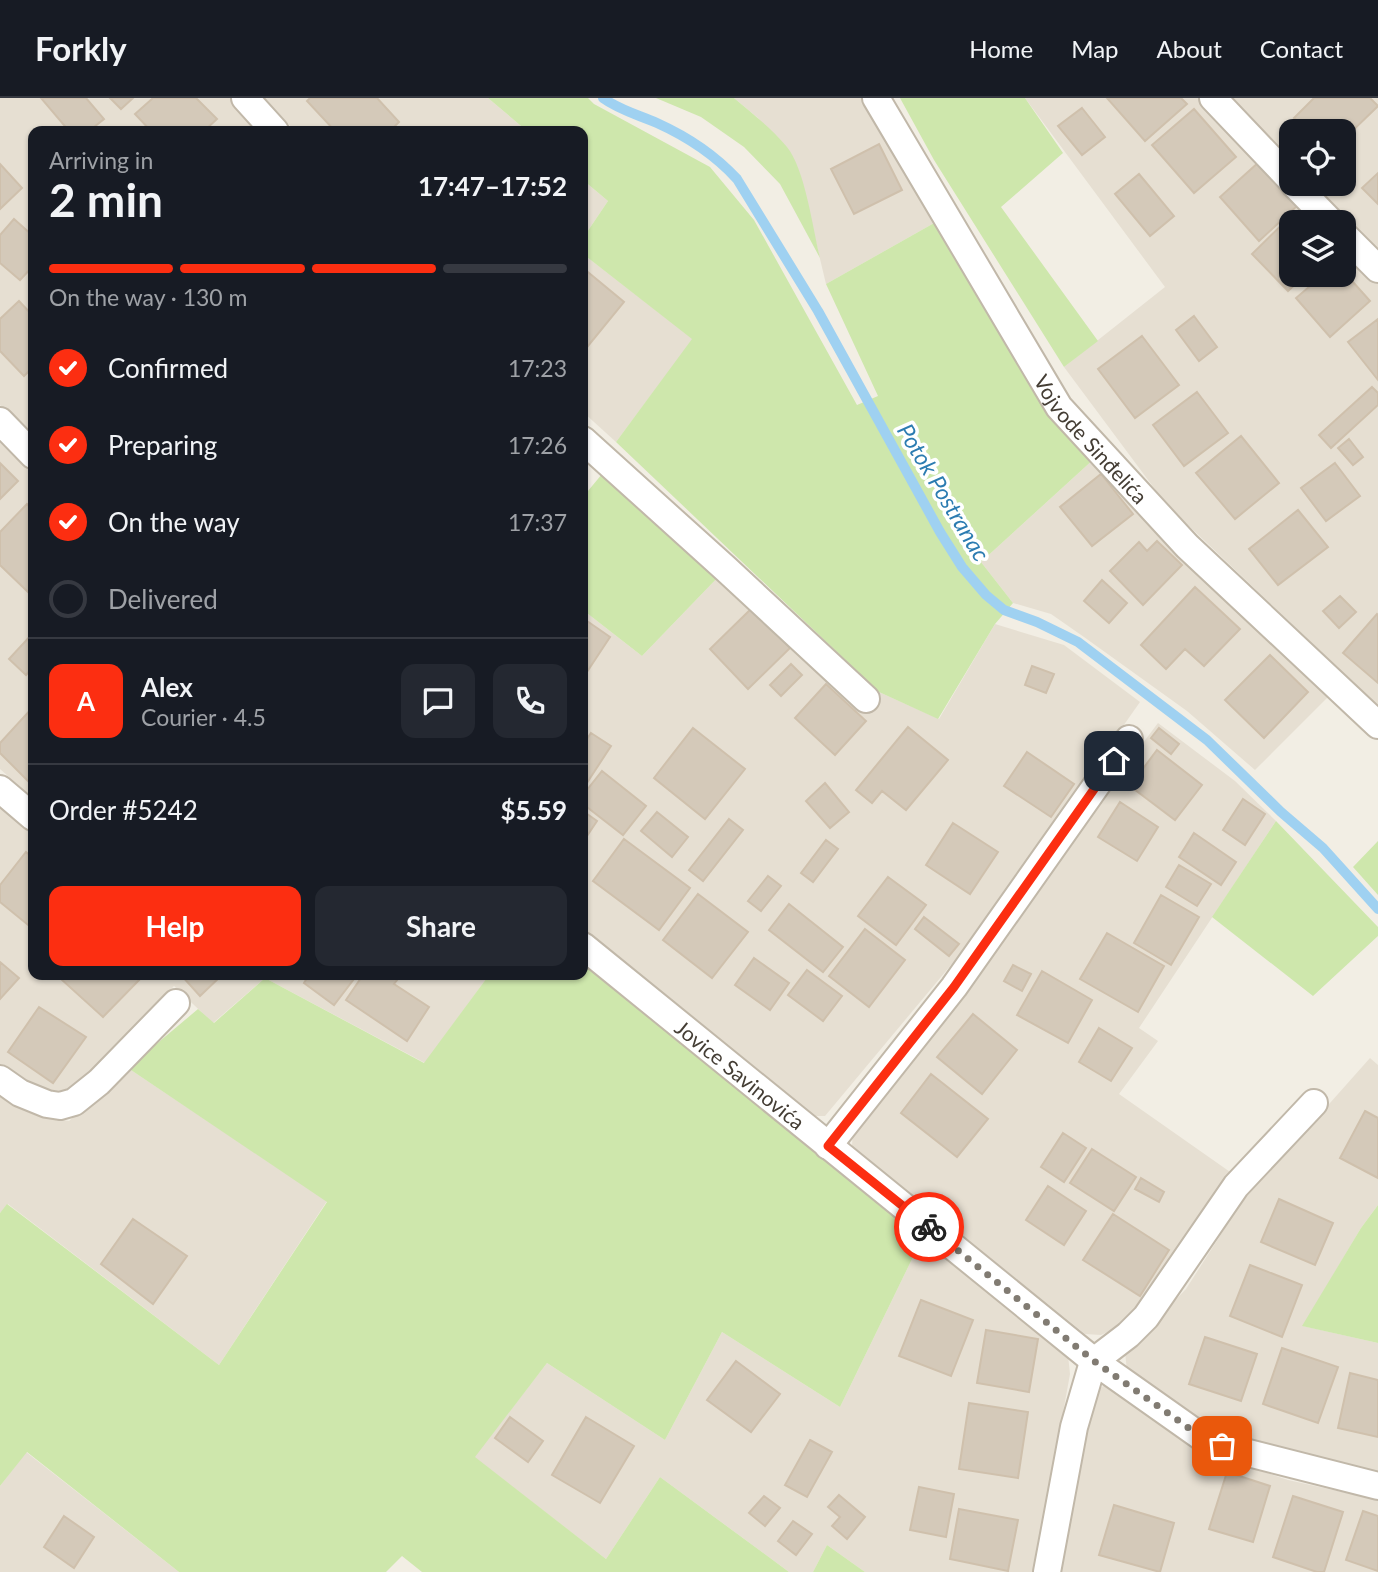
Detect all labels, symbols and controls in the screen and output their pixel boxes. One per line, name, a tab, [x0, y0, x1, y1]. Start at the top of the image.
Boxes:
text: Forkly	[35, 28, 127, 68]
text: Home	[969, 34, 1033, 63]
text: Map	[1071, 34, 1119, 63]
text: About	[1157, 34, 1222, 63]
text: Contact	[1260, 34, 1343, 63]
map controls	[1279, 119, 1356, 287]
button: locate	[1279, 119, 1356, 196]
text: Arriving in	[49, 146, 153, 174]
text: 17:47–17:52	[418, 170, 567, 202]
text: 2 min	[49, 172, 163, 227]
button: layers	[1279, 210, 1356, 287]
text: On the way · 130 m	[49, 283, 248, 311]
icon: check	[49, 349, 87, 387]
text: Confirmed	[108, 352, 228, 384]
text: 17:23	[508, 354, 567, 382]
street label: Vojvode Sinđelića	[1030, 370, 1153, 508]
water label: Potok Postranac	[892, 418, 996, 566]
icon: check	[49, 426, 87, 464]
text: Preparing	[108, 429, 217, 461]
text: 17:26	[508, 431, 567, 459]
icon: check	[49, 503, 87, 541]
text: On the way	[108, 506, 240, 538]
text: 17:37	[508, 508, 567, 536]
text: Delivered	[108, 583, 218, 615]
button: chat	[401, 664, 475, 738]
button: phone	[493, 664, 567, 738]
text: Alex	[141, 671, 193, 703]
text: A	[77, 685, 95, 717]
text: Courier · 4.5	[141, 703, 266, 731]
pin	[1084, 731, 1144, 791]
icon: home	[1095, 742, 1133, 780]
text: Order #5242	[49, 794, 198, 826]
text: $5.59	[501, 794, 567, 826]
button: Help	[49, 886, 301, 966]
button: Share	[315, 886, 567, 966]
street label: Jovice Savinovića	[671, 1014, 810, 1134]
courier	[894, 1192, 964, 1262]
icon: bike	[910, 1208, 948, 1246]
pin	[1192, 1416, 1252, 1476]
icon: bag	[1203, 1427, 1241, 1465]

